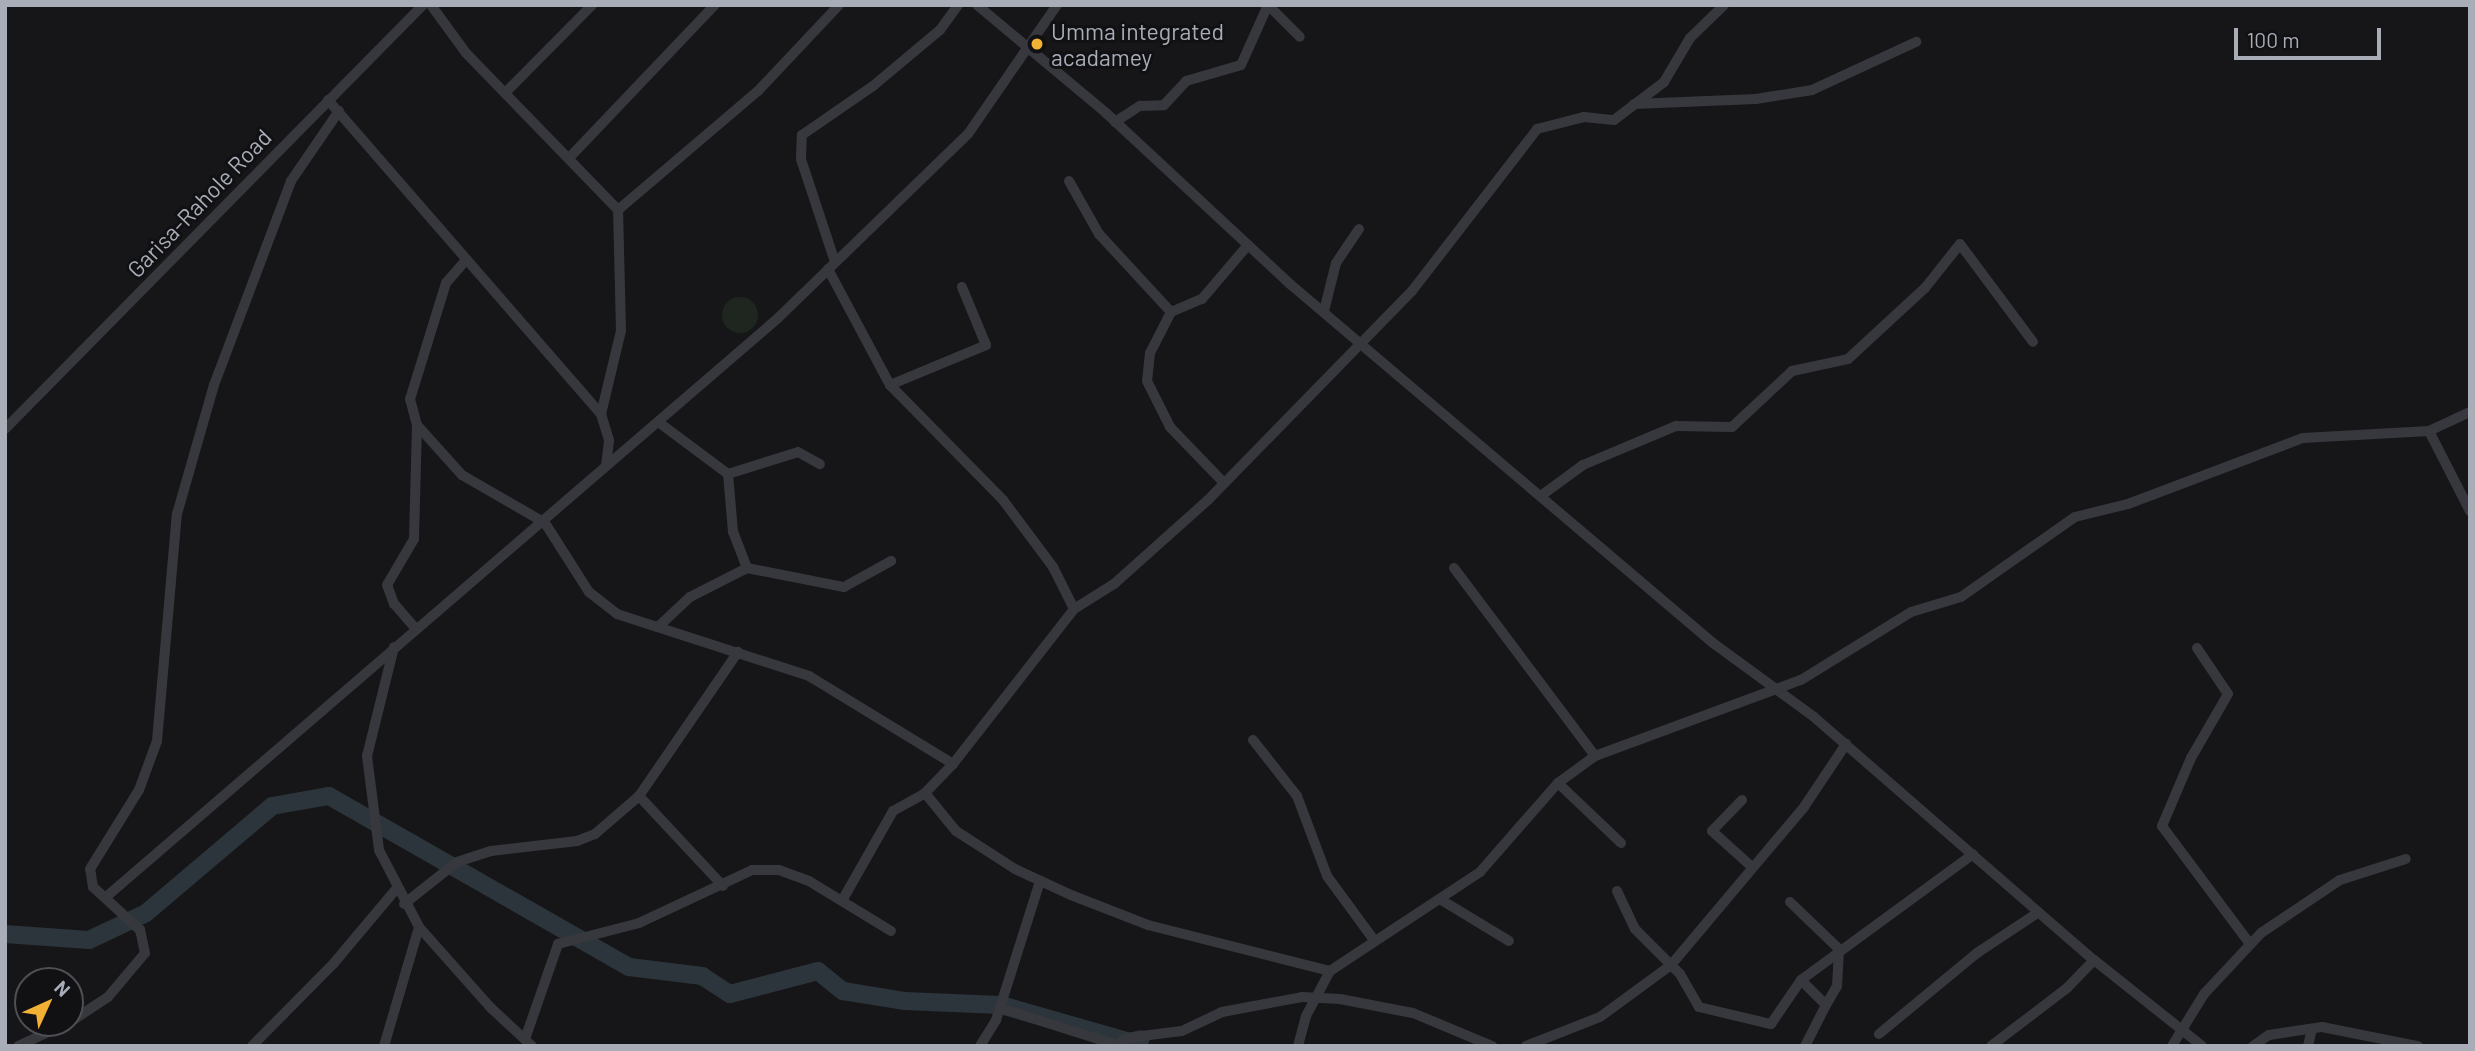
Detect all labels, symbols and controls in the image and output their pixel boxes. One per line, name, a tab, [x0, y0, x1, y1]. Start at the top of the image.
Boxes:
scale bar	[2237, 14, 2384, 58]
place label: Umma integrated acadamey	[1051, 17, 1224, 71]
text: 100 m	[2247, 27, 2300, 52]
marker: Umma integrated acadamey	[1029, 36, 1045, 52]
street label: Garisa-Rahole Road	[121, 123, 277, 283]
north arrow	[14, 967, 84, 1037]
text: N	[50, 976, 75, 1001]

